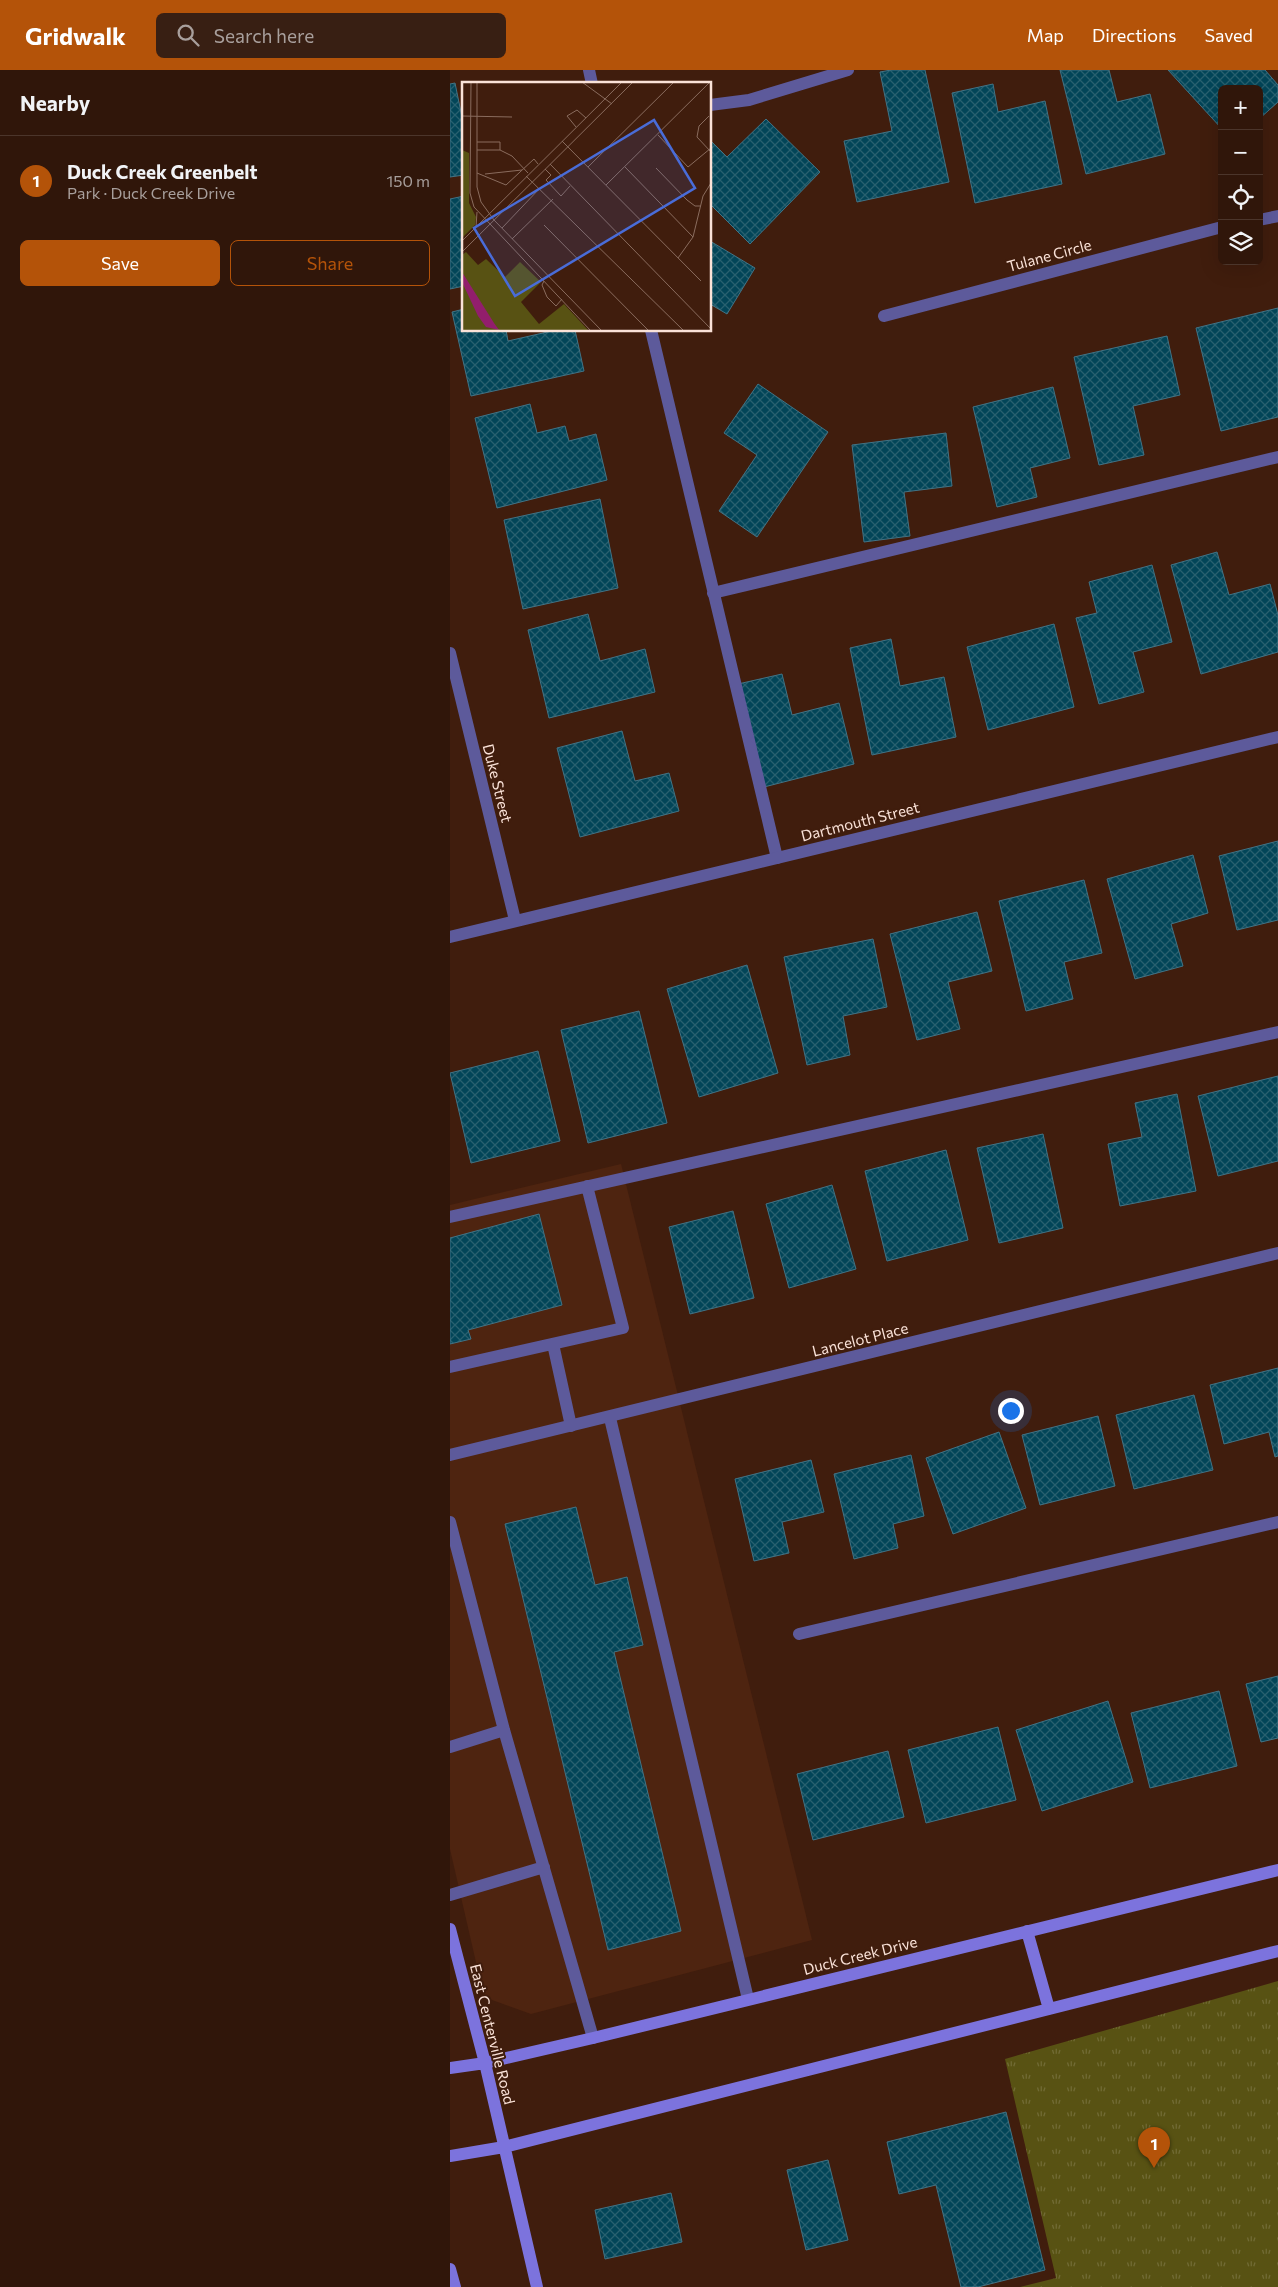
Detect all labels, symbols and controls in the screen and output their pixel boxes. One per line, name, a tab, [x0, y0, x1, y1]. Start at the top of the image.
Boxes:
search box	[156, 13, 506, 58]
text: Gridwalk	[25, 21, 126, 50]
icon: search	[174, 21, 202, 49]
text: Search here	[214, 24, 314, 47]
text: Map	[1027, 24, 1064, 46]
text: Directions	[1092, 24, 1176, 46]
text: Saved	[1204, 24, 1253, 46]
inset map	[462, 82, 711, 331]
map controls	[1218, 85, 1263, 265]
button: +	[1218, 85, 1263, 130]
text: Nearby	[20, 90, 90, 115]
button: −	[1218, 130, 1263, 175]
text: Duck Creek Greenbelt	[67, 160, 258, 183]
text: 1	[32, 171, 40, 190]
text: 150 m	[387, 171, 430, 190]
button: locate	[1218, 175, 1263, 220]
text: Park · Duck Creek Drive	[67, 183, 235, 202]
button: layers	[1218, 220, 1263, 265]
street label: Tulane Circle	[1005, 235, 1093, 275]
button: Save	[20, 240, 220, 286]
button: Share	[230, 240, 430, 286]
street label: Duke Street	[480, 742, 516, 824]
street label: Dartmouth Street	[799, 798, 921, 844]
street label: Lancelot Place	[810, 1318, 910, 1360]
your location	[998, 1398, 1024, 1424]
street label: Duck Creek Drive	[801, 1932, 919, 1978]
street label: East Centerville Road	[467, 1962, 519, 2106]
pin: 1	[1138, 2127, 1170, 2168]

